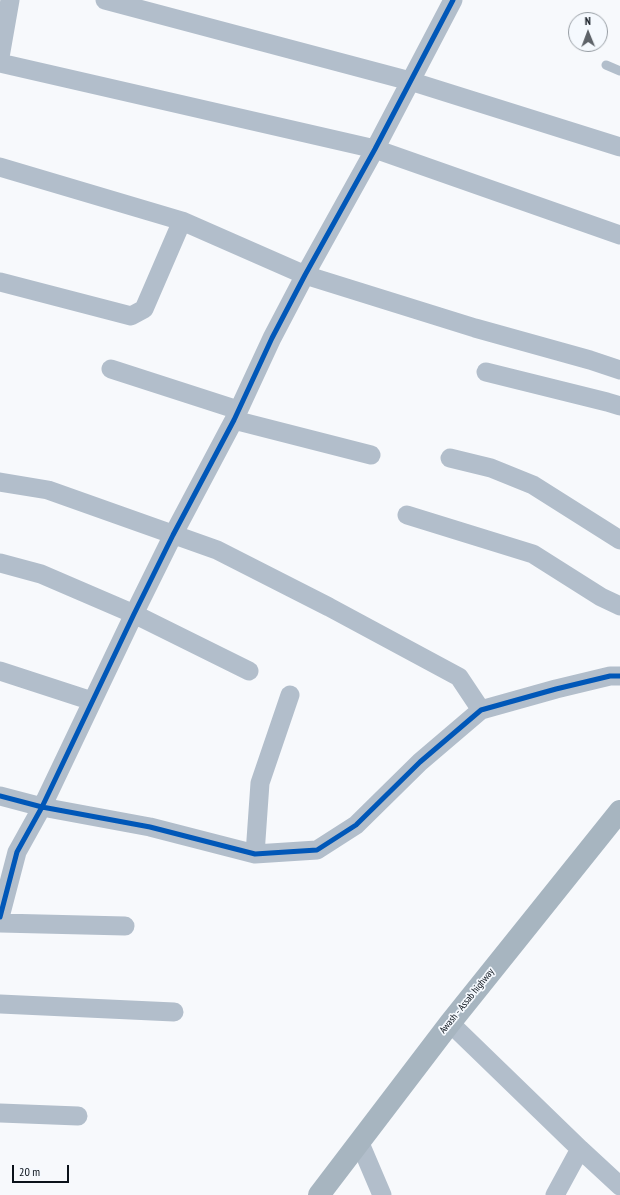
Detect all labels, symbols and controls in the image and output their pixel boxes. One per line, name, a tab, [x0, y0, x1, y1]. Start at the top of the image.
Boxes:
north arrow	[568, 12, 608, 52]
text: N	[585, 14, 591, 28]
street label: Awash - Assab highway	[437, 966, 497, 1036]
scale bar	[14, 1157, 71, 1183]
text: 20 m	[19, 1164, 40, 1179]

